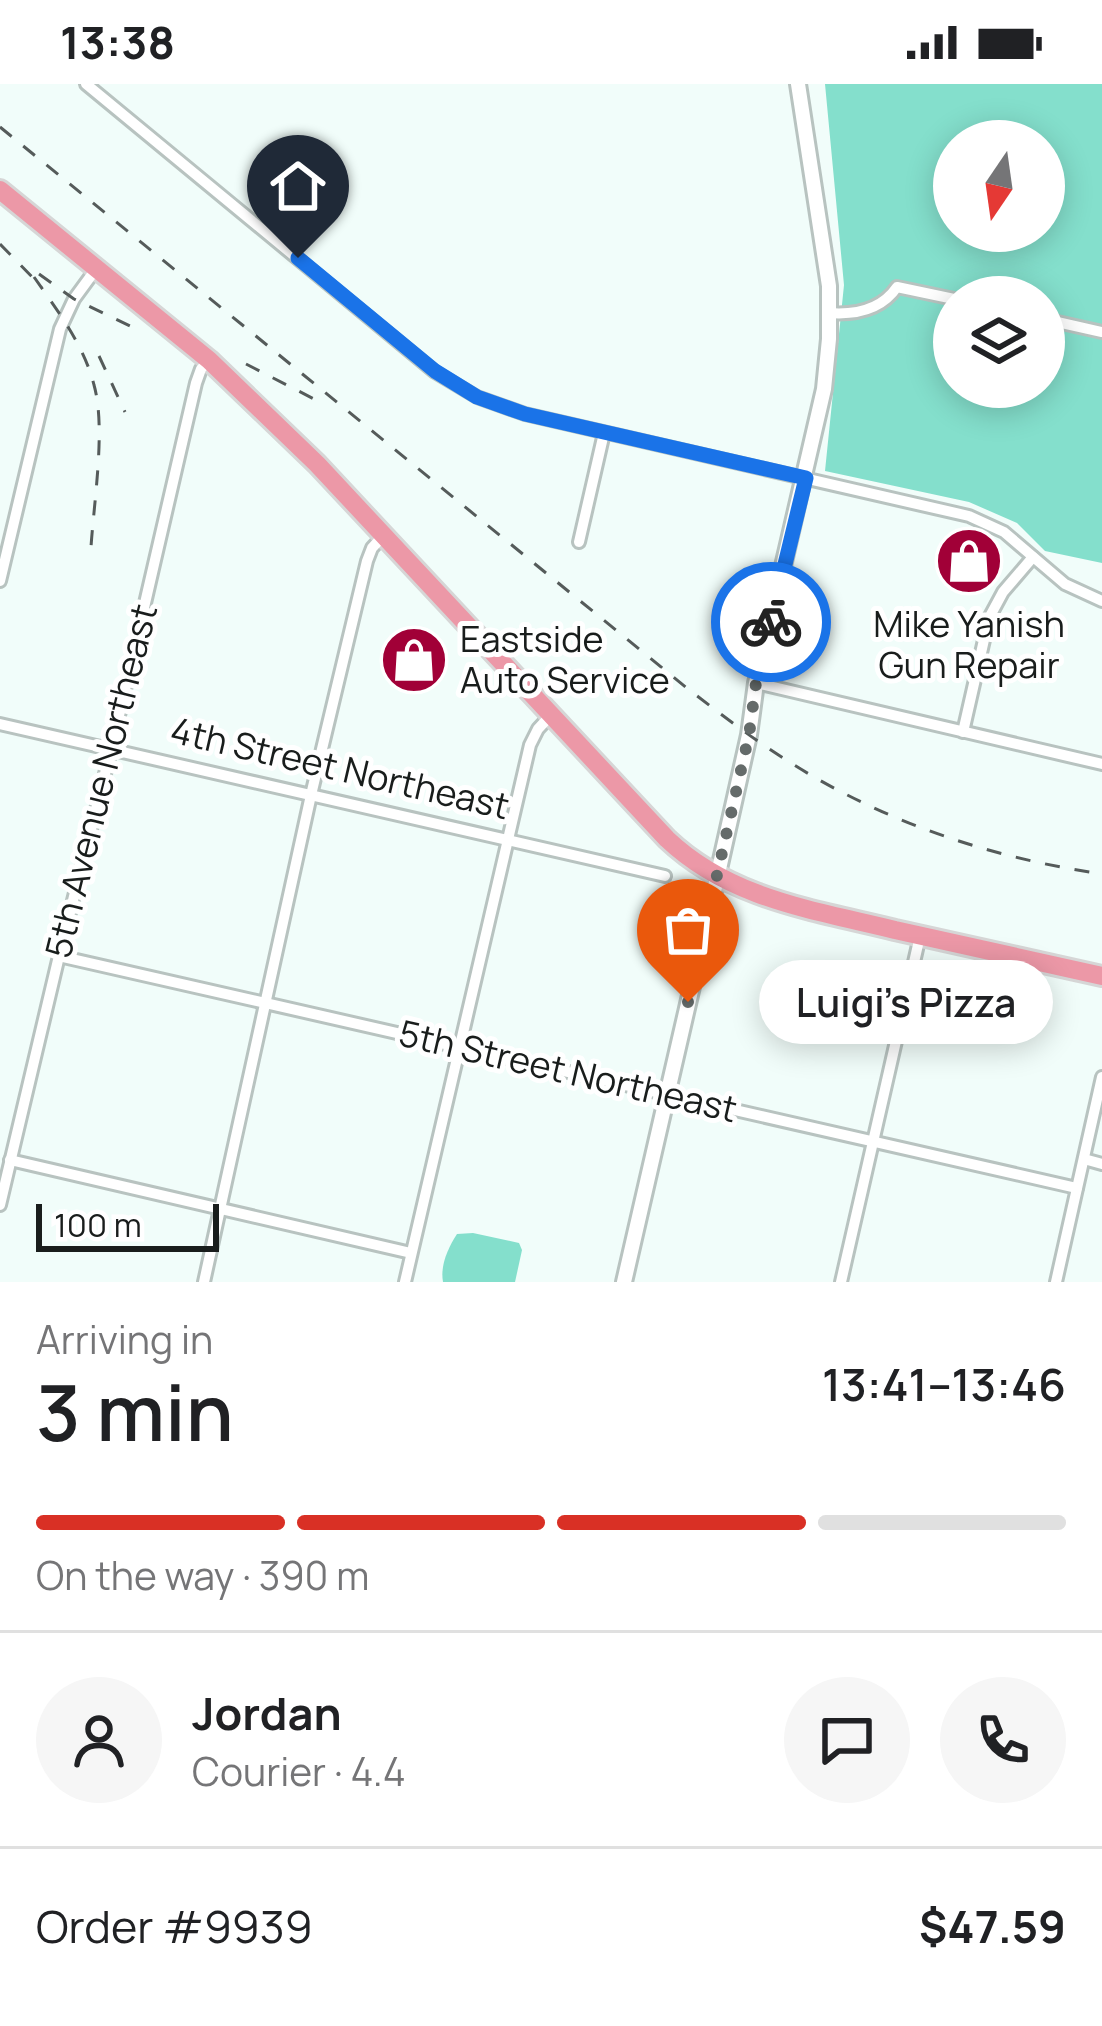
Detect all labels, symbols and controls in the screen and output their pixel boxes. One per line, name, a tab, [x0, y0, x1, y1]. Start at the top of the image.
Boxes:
text: 13:38	[60, 11, 175, 73]
north arrow	[933, 120, 1065, 252]
map controls	[933, 120, 1065, 408]
pin	[247, 135, 349, 258]
icon: home	[265, 153, 331, 219]
button: layers	[933, 276, 1065, 408]
shop icon: Mike Yanish Gun Repair	[934, 526, 1004, 596]
courier	[711, 562, 831, 682]
icon: bike	[738, 589, 804, 655]
street label: 5th Avenue Northeast	[33, 599, 168, 963]
place label: Mike Yanish Gun Repair	[873, 599, 1065, 689]
place label: Eastside Auto Service	[460, 614, 670, 704]
shop icon: Eastside Auto Service	[379, 625, 449, 695]
street label: 4th Street Northeast	[166, 705, 514, 830]
pin	[637, 879, 739, 1002]
icon: bag	[655, 897, 721, 963]
callout: Luigi's Pizza	[760, 960, 1054, 1044]
text: Luigi's Pizza	[796, 975, 1016, 1029]
street label: 5th Street Northeast	[394, 1008, 742, 1133]
scale bar	[36, 1198, 219, 1251]
text: 100 m	[54, 1202, 142, 1247]
text: Arriving in	[36, 1312, 213, 1366]
text: 13:41–13:46	[822, 1353, 1066, 1415]
text: 3 min	[36, 1358, 234, 1464]
text: On the way · 390 m	[36, 1548, 369, 1602]
button: person	[36, 1677, 162, 1803]
button: chat	[784, 1677, 910, 1803]
button: phone	[940, 1677, 1066, 1803]
text: Jordan	[192, 1682, 342, 1744]
text: Courier · 4.4	[192, 1744, 406, 1798]
text: Order #9939	[36, 1895, 313, 1957]
text: $47.59	[919, 1895, 1066, 1957]

